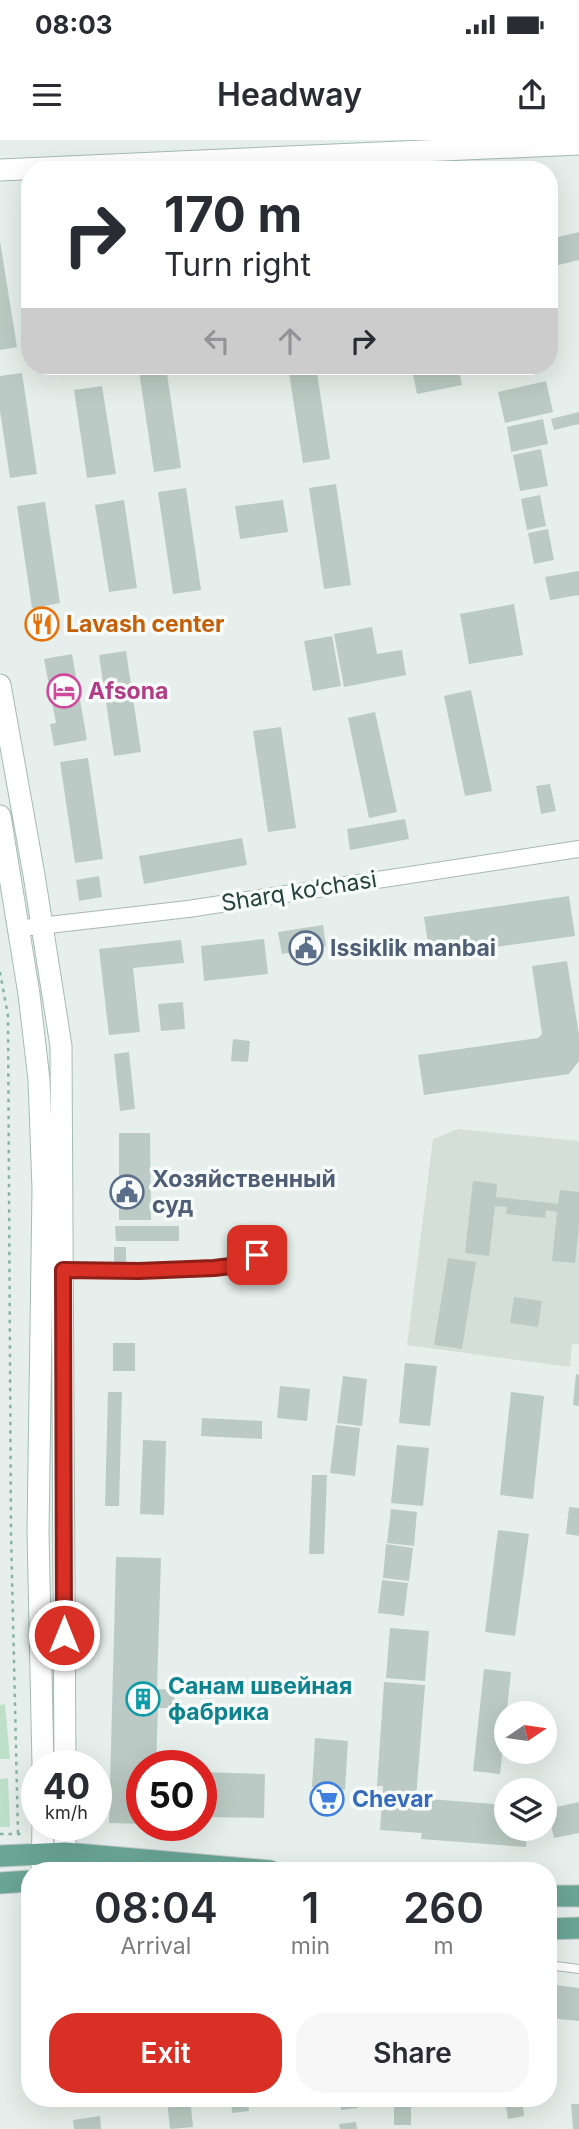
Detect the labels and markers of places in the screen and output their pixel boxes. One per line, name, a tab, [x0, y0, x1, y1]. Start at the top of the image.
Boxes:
restaurant icon: Lavash center	[23, 605, 61, 643]
place label: Lavash center	[66, 610, 224, 638]
hotel icon: Afsona	[45, 672, 83, 710]
place label: Afsona	[88, 677, 168, 705]
public building icon: Issiklik manbai	[287, 929, 325, 967]
place label: Issiklik manbai	[330, 934, 496, 962]
place label: Хозяйственный суд	[152, 1165, 336, 1219]
public building icon: Хозяйственный суд	[108, 1173, 146, 1211]
pin	[227, 1225, 287, 1285]
place label: Санам швейная фабрика	[168, 1672, 352, 1726]
building icon: Санам швейная фабрика	[124, 1680, 162, 1718]
supermarket icon: Chevar	[308, 1780, 346, 1818]
place label: Chevar	[352, 1785, 433, 1813]

